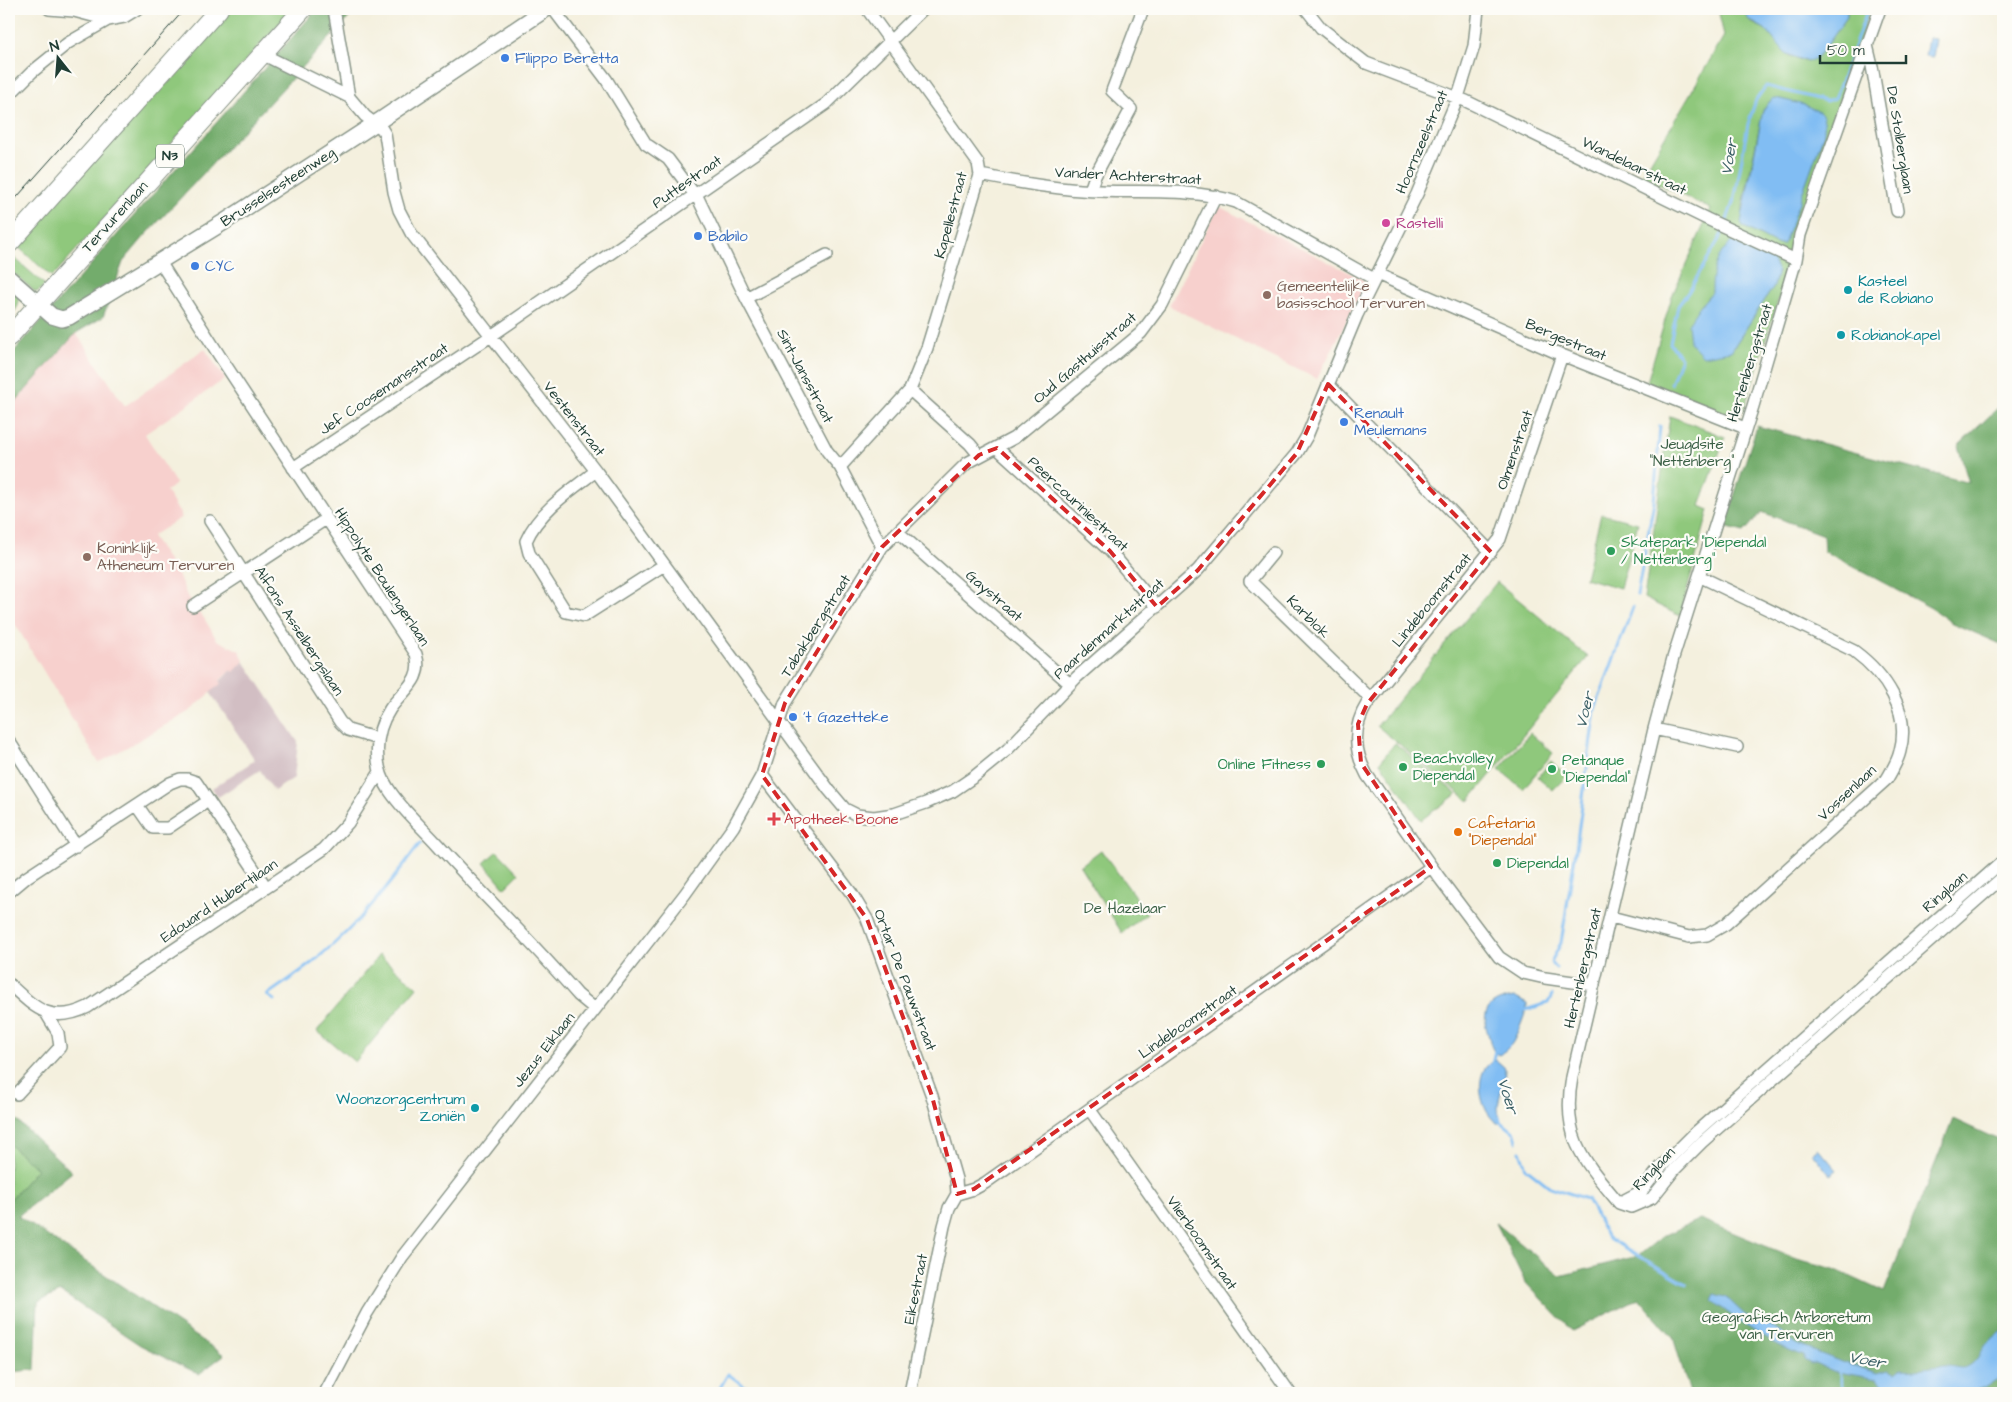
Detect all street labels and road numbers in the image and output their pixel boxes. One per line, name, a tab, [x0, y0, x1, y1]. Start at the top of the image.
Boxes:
street label: De Stolberglaan	[1880, 85, 1919, 196]
street label: Hoornzeelstraat	[1391, 87, 1453, 197]
street label: Wandelaarstraat	[1578, 132, 1690, 200]
street label: Brusselsesteenweg	[216, 142, 340, 233]
road number: N3	[156, 144, 184, 168]
street label: Puttestraat	[648, 150, 726, 214]
street label: Vander Achterstraat	[1054, 162, 1202, 190]
street label: Kapellestraat	[929, 169, 973, 261]
street label: Tervurenlaan	[77, 176, 153, 258]
street label: Hertenbergstraat	[1722, 301, 1779, 425]
street label: Oud Gasthuisstraat	[1029, 307, 1141, 409]
street label: Bergestraat	[1522, 314, 1610, 367]
street label: Sint-Jansstraat	[771, 325, 839, 427]
street label: Jef Coosemansstraat	[315, 338, 453, 440]
street label: Vestenstraat	[538, 377, 610, 461]
street label: Olmenstraat	[1492, 407, 1538, 493]
street label: Peercouriniestraat	[1023, 452, 1133, 556]
street label: Hippolyte Boulengerlaan	[328, 504, 435, 651]
street label: Lindeboomstraat	[1387, 548, 1477, 652]
street label: Alfons Asselbergslaan	[248, 562, 349, 701]
street label: Gaystraat	[960, 565, 1027, 627]
street label: Tabakbergstraat	[776, 570, 857, 682]
street label: Paardenmarktstraat	[1049, 574, 1169, 684]
street label: Karblok	[1282, 591, 1334, 643]
street label: Vossenlaan	[1813, 760, 1881, 826]
street label: Edouard Hubertilaan	[156, 854, 282, 948]
street label: Ringlaan	[1918, 866, 1973, 918]
street label: Ortar De Pauwstraat	[868, 906, 942, 1054]
street label: Hertenbergstraat	[1559, 906, 1608, 1030]
street label: Lindeboomstraat	[1134, 980, 1242, 1064]
street label: Jezus Eiklaan	[508, 1008, 580, 1092]
street label: Ringlaan	[1628, 1142, 1681, 1196]
street label: Vlierboomstraat	[1162, 1192, 1242, 1294]
street label: Eikestraat	[899, 1252, 933, 1326]

